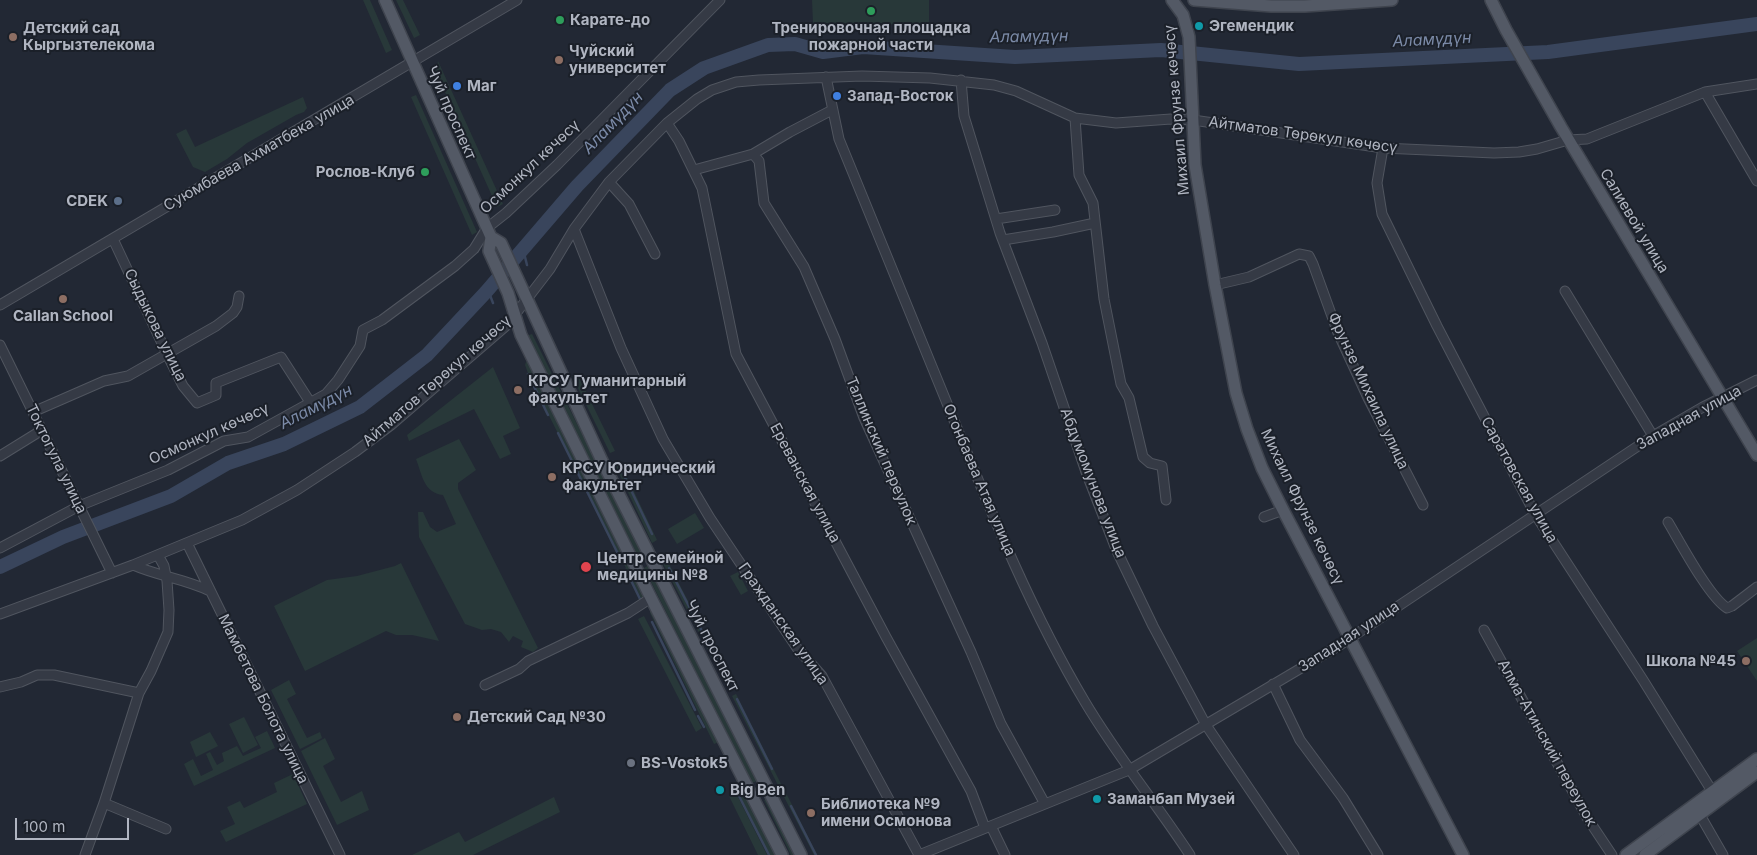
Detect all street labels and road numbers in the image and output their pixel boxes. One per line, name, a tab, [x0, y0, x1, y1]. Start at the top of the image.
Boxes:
street label: Михаил Фрунзе көчөсү	[1161, 24, 1193, 196]
street label: Чуй проспект	[422, 64, 480, 162]
street label: Суюмбаева Ахматбека улица	[160, 91, 358, 215]
street label: Айтматов Төрөкул көчөсү	[1207, 113, 1399, 157]
street label: Осмонкул көчөсү	[477, 116, 583, 218]
street label: Салиевой улица	[1596, 165, 1672, 277]
street label: Сыдыкова улица	[120, 266, 190, 384]
street label: Фрунзе Михаила улица	[1324, 310, 1412, 472]
street label: Айтматов Төрөкул көчөсү	[359, 312, 515, 450]
street label: Таллинский переулок	[842, 374, 920, 528]
street label: Западная улица	[1634, 382, 1744, 454]
street label: Осмонкул көчөсү	[146, 399, 272, 469]
street label: Токтогула улица	[22, 401, 90, 517]
street label: Огонбаева Атая улица	[939, 401, 1019, 559]
street label: Абдумомунова улица	[1056, 405, 1130, 561]
street label: Саратовская улица	[1477, 414, 1561, 546]
street label: Ереванская улица	[766, 420, 844, 546]
street label: Михаил Фрунзе көчөсү	[1256, 426, 1348, 588]
street label: Гражданская улица	[734, 560, 832, 688]
street label: Чуй проспект	[681, 597, 743, 695]
street label: Западная улица	[1295, 598, 1403, 676]
street label: Мамбетова Болота улица	[214, 611, 312, 787]
street label: Алма-Атинский переулок	[1494, 657, 1600, 829]

